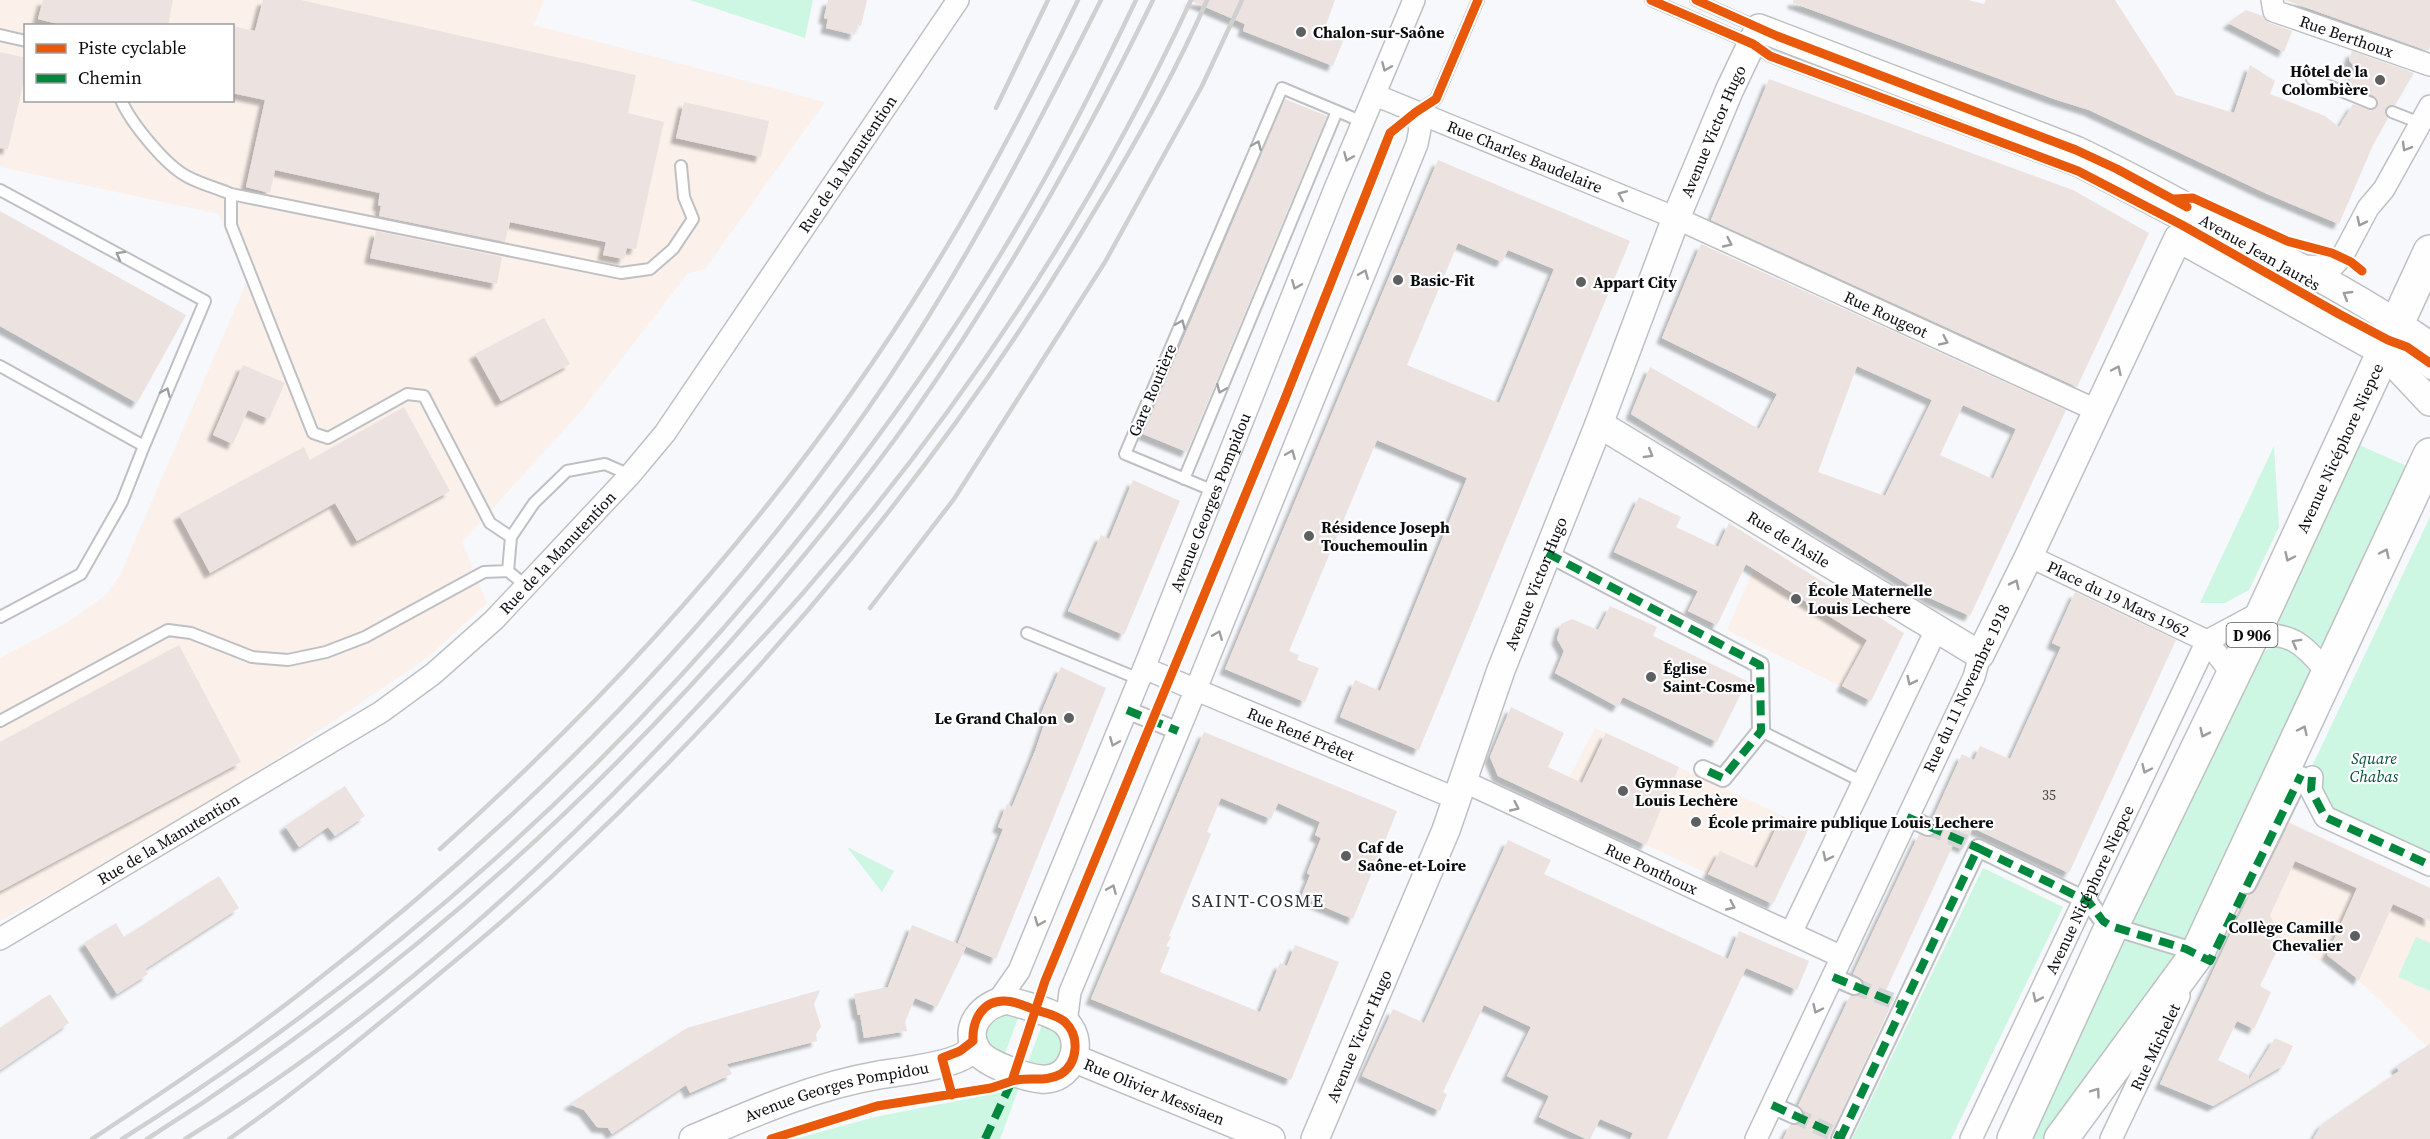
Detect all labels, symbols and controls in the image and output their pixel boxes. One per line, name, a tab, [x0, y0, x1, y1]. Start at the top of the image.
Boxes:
street label: Rue Berthoux	[2297, 10, 2397, 63]
place label: Chalon-sur-Saône	[1313, 21, 1444, 43]
legend	[24, 24, 234, 102]
marker: Chalon-sur-Saône	[1294, 25, 1308, 39]
text: Piste cyclable	[78, 35, 187, 60]
one-way arrow	[1381, 60, 1393, 71]
place label: Hôtel de la Colombière	[2282, 60, 2368, 100]
street label: Avenue Victor Hugo	[1675, 61, 1751, 200]
text: Chemin	[78, 65, 142, 90]
marker: Hôtel de la Colombière	[2373, 73, 2387, 87]
street label: Rue de la Manutention	[793, 90, 902, 237]
street label: Rue Charles Baudelaire	[1444, 115, 1606, 198]
one-way arrow	[1250, 140, 1262, 151]
one-way arrow	[2402, 141, 2413, 151]
one-way arrow	[1343, 150, 1355, 161]
one-way arrow	[1617, 190, 1628, 202]
street label: Avenue Jean Jaurès	[2196, 208, 2325, 296]
one-way arrow	[2357, 215, 2368, 226]
one-way arrow	[1722, 236, 1733, 248]
one-way arrow	[116, 251, 126, 262]
one-way arrow	[1357, 269, 1369, 280]
place label: Basic-Fit	[1410, 269, 1475, 291]
place label: Appart City	[1593, 271, 1678, 293]
marker: Basic-Fit	[1391, 273, 1405, 287]
marker: Appart City	[1574, 275, 1588, 289]
one-way arrow	[1291, 278, 1303, 289]
street label: Rue Rougeot	[1841, 285, 1932, 343]
one-way arrow	[2343, 290, 2354, 302]
one-way arrow	[1173, 319, 1185, 330]
one-way arrow	[1937, 334, 1948, 346]
street label: Gare Routière	[1123, 340, 1181, 440]
street label: Avenue Nicéphore Niepce	[2291, 359, 2388, 536]
one-way arrow	[2109, 366, 2121, 377]
one-way arrow	[1216, 383, 1228, 394]
one-way arrow	[159, 387, 171, 398]
street label: Avenue Georges Pompidou	[1165, 409, 1256, 595]
one-way arrow	[1643, 447, 1653, 459]
one-way arrow	[1284, 450, 1296, 461]
street label: Rue de la Manutention	[494, 486, 621, 619]
street label: Rue de l'Asile	[1743, 505, 1835, 573]
street label: Avenue Victor Hugo	[1499, 513, 1572, 653]
place label: Résidence Joseph Touchemoulin	[1321, 516, 1450, 556]
marker: Résidence Joseph Touchemoulin	[1302, 529, 1316, 543]
one-way arrow	[2377, 549, 2389, 560]
one-way arrow	[2284, 551, 2296, 562]
street label: Place du 19 Mars 1962	[2044, 555, 2193, 642]
place label: École Maternelle Louis Lechere	[1808, 579, 1932, 619]
one-way arrow	[2008, 580, 2019, 591]
marker: École Maternelle Louis Lechere	[1789, 592, 1803, 606]
street label: Rue du 11 Novembre 1918	[1917, 600, 2015, 776]
road number: D 906	[2226, 623, 2278, 647]
one-way arrow	[1211, 630, 1223, 641]
one-way arrow	[2292, 639, 2302, 650]
place label: Église Saint-Cosme	[1663, 657, 1755, 697]
marker: Église Saint-Cosme	[1644, 670, 1658, 684]
one-way arrow	[1907, 675, 1919, 686]
street label: Rue René Prêtet	[1244, 701, 1358, 766]
place label: Le Grand Chalon	[935, 707, 1057, 729]
marker: Le Grand Chalon	[1062, 711, 1076, 725]
one-way arrow	[2295, 725, 2307, 736]
one-way arrow	[2200, 727, 2212, 738]
one-way arrow	[1109, 735, 1121, 746]
park label: Square Chabas	[2350, 747, 2398, 787]
one-way arrow	[2141, 763, 2153, 774]
place label: Gymnase Louis Lechère	[1635, 771, 1738, 811]
marker: Gymnase Louis Lechère	[1616, 784, 1630, 798]
house number: 35	[2042, 785, 2056, 805]
street label: Rue de la Manutention	[93, 788, 244, 889]
one-way arrow	[1509, 799, 1520, 811]
street label: Avenue Nicéphore Niepce	[2040, 801, 2139, 978]
place label: École primaire publique Louis Lechere	[1708, 811, 1994, 833]
marker: École primaire publique Louis Lechere	[1689, 815, 1703, 829]
place label: Caf de Saône-et-Loire	[1358, 836, 1466, 876]
street label: Rue Ponthoux	[1602, 838, 1702, 900]
marker: Caf de Saône-et-Loire	[1339, 849, 1353, 863]
one-way arrow	[1823, 851, 1835, 862]
one-way arrow	[1105, 884, 1117, 895]
district label: SAINT-COSME	[1191, 888, 1325, 913]
one-way arrow	[1724, 898, 1735, 910]
one-way arrow	[1034, 916, 1046, 927]
place label: Collège Camille Chevalier	[2229, 916, 2344, 956]
marker: Collège Camille Chevalier	[2348, 929, 2362, 943]
street label: Avenue Victor Hugo	[1321, 966, 1397, 1105]
one-way arrow	[2033, 992, 2045, 1003]
street label: Rue Michelet	[2125, 999, 2185, 1094]
one-way arrow	[1813, 1003, 1825, 1014]
street label: Rue Olivier Messiaen	[1081, 1053, 1229, 1130]
street label: Avenue Georges Pompidou	[741, 1056, 931, 1127]
one-way arrow	[2089, 1087, 2100, 1098]

